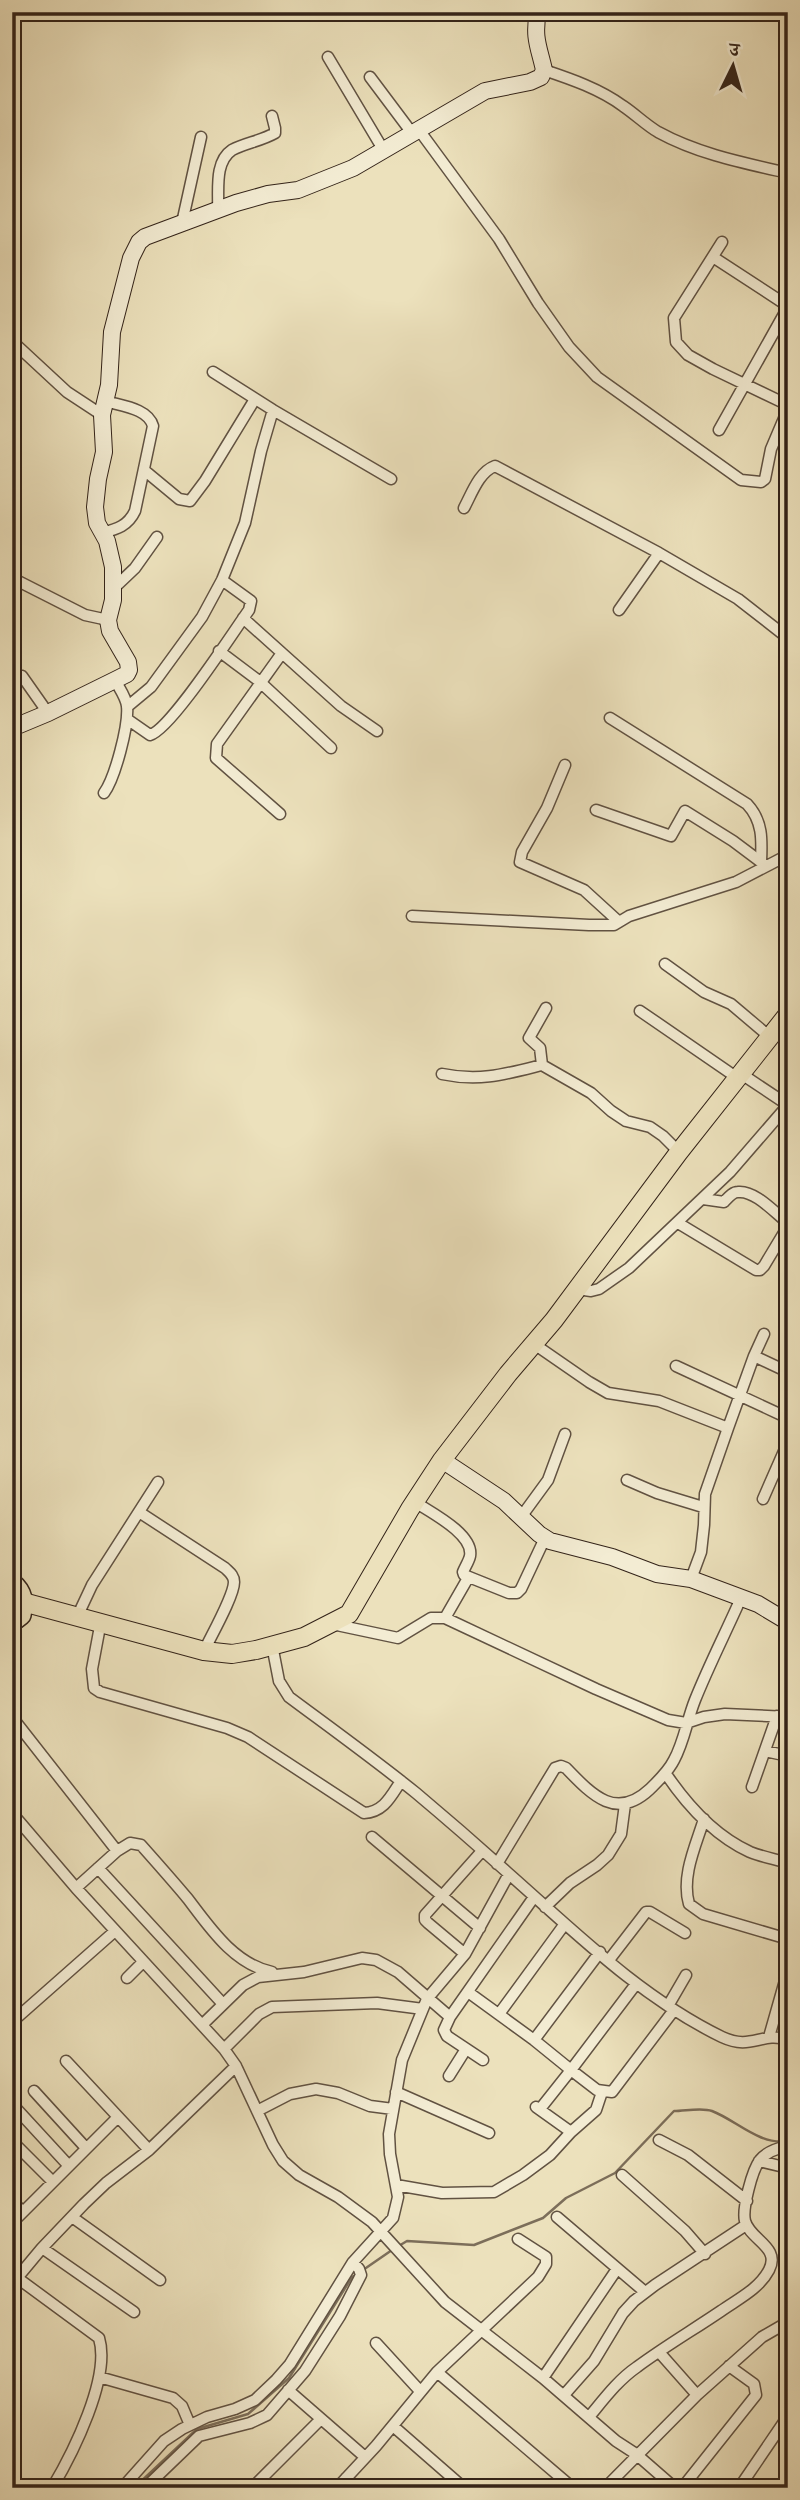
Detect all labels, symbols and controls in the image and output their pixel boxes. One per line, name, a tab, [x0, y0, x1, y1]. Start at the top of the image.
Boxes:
north arrow	[698, 32, 768, 102]
text: उ	[726, 37, 742, 64]

